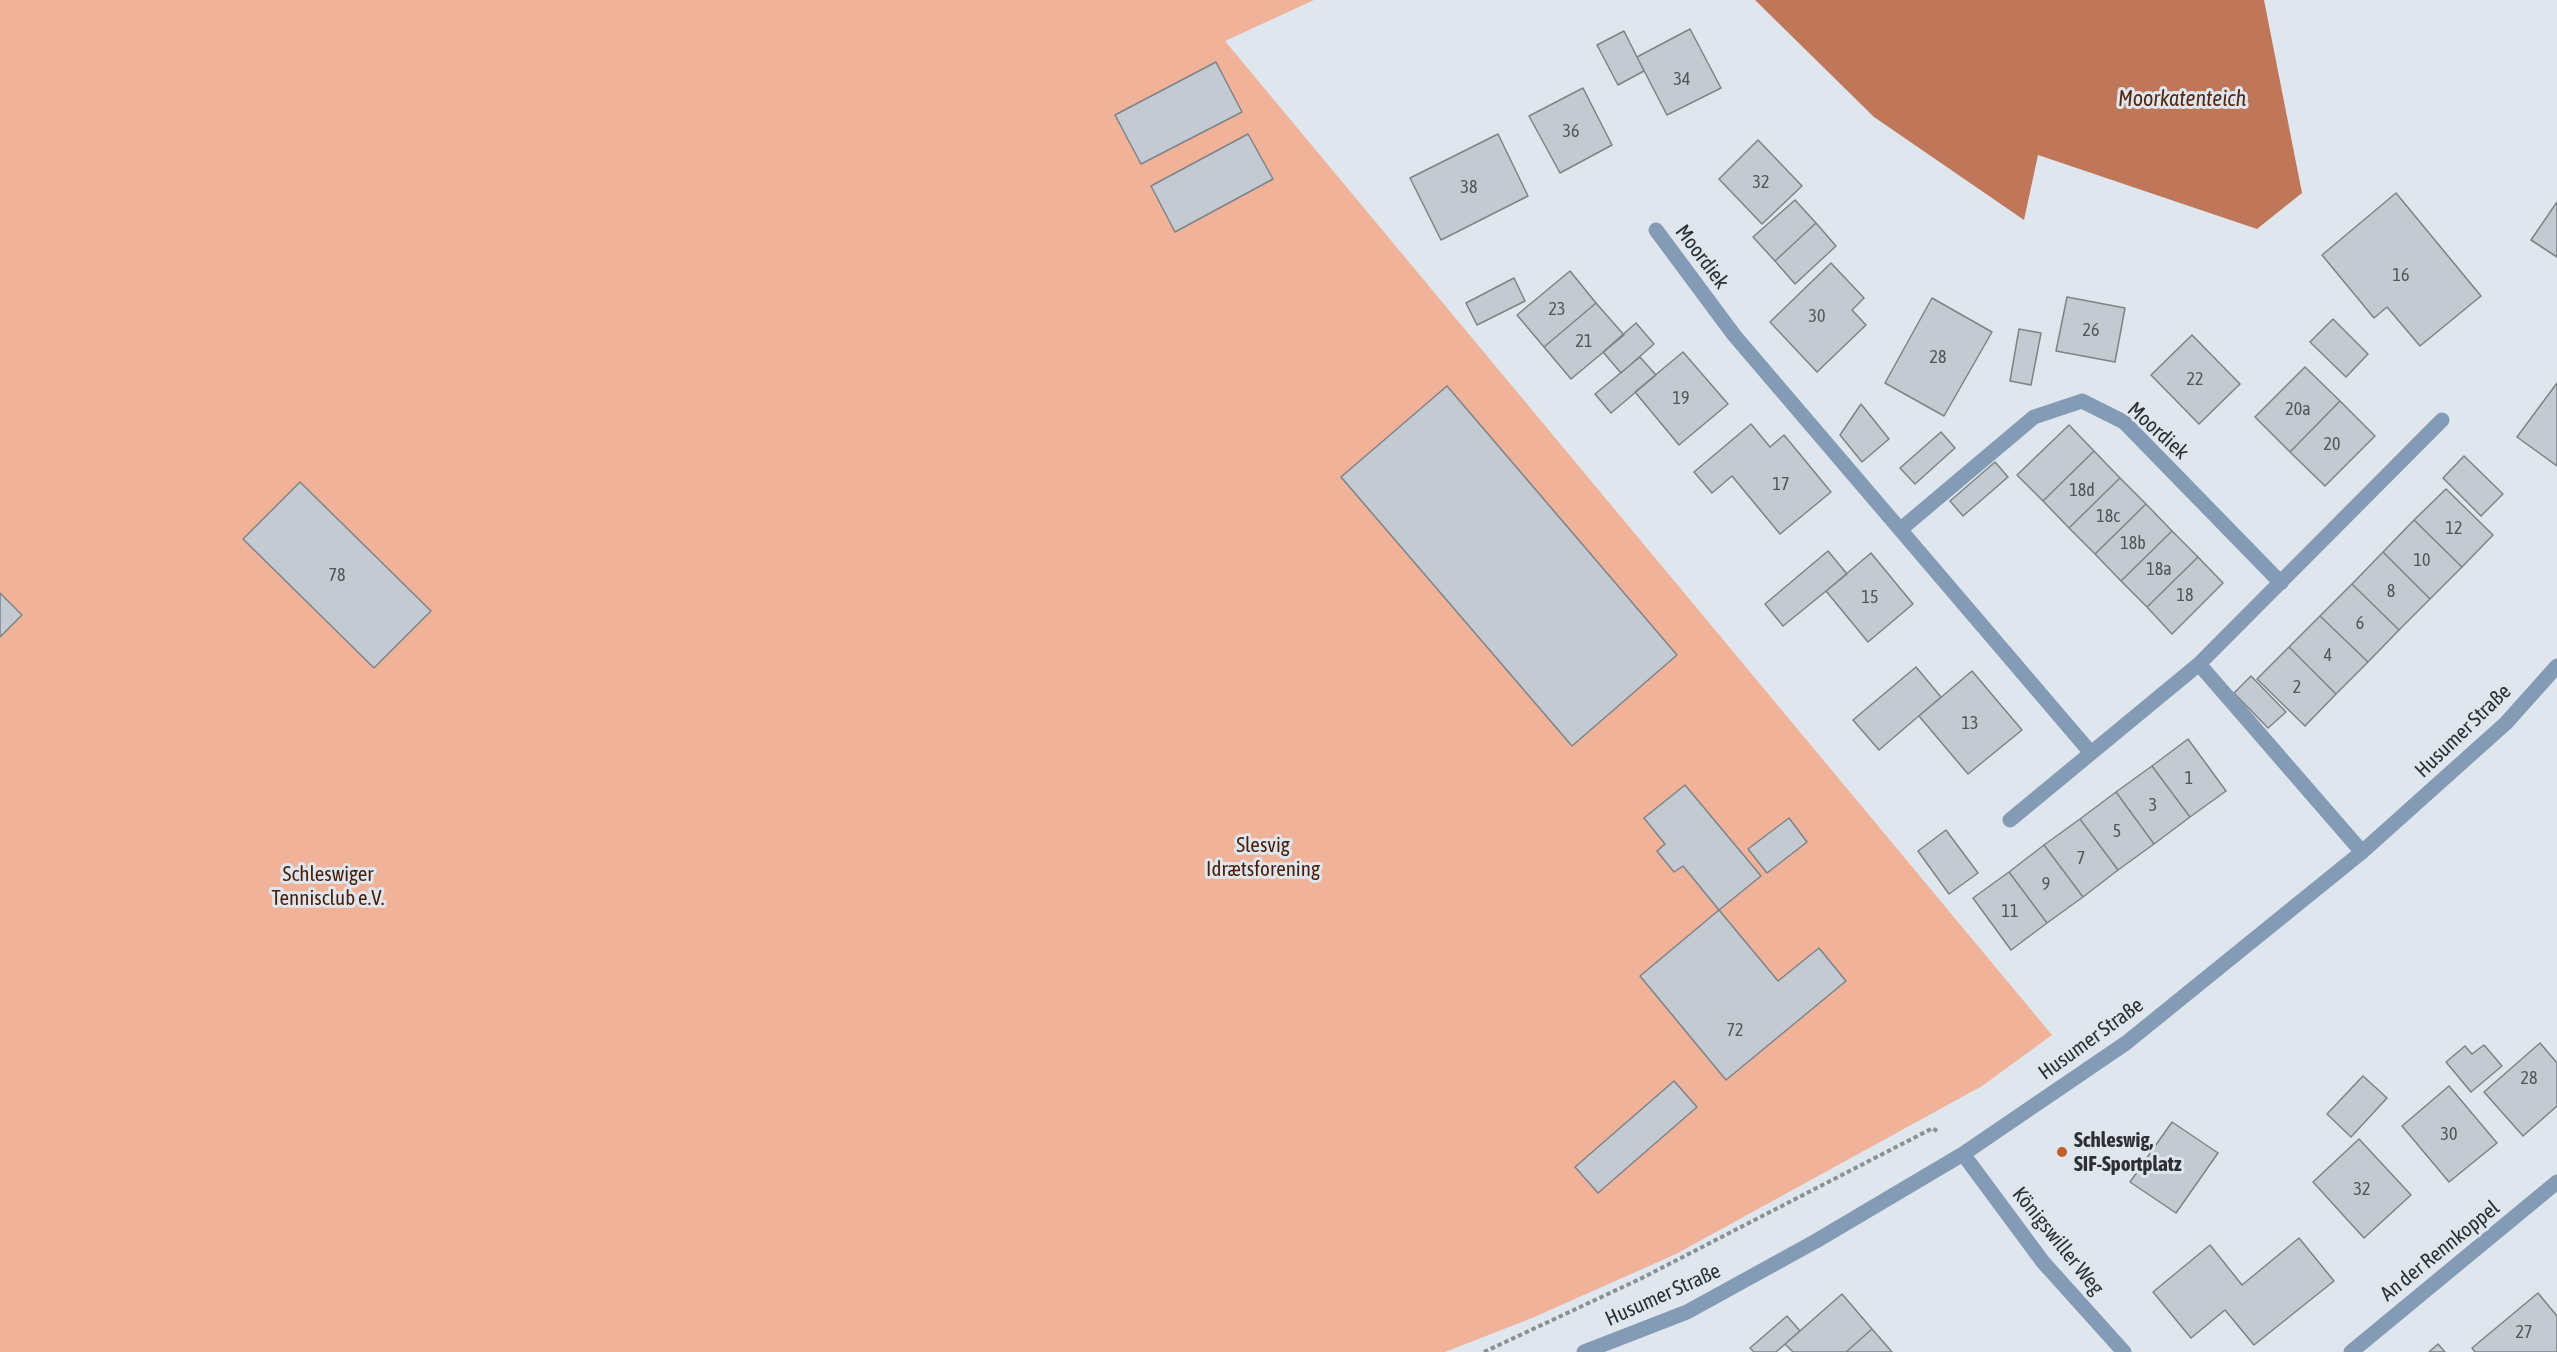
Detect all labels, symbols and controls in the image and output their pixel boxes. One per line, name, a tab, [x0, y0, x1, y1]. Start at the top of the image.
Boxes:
house number: 34	[1674, 68, 1690, 90]
water label: Moorkatenteich	[2118, 86, 2246, 112]
house number: 36	[1563, 120, 1579, 142]
house number: 32	[1753, 171, 1769, 193]
house number: 38	[1461, 176, 1477, 198]
street label: Moordiek	[1670, 220, 1734, 294]
house number: 16	[2393, 264, 2409, 286]
house number: 23	[1549, 298, 1565, 320]
house number: 30	[1809, 305, 1825, 327]
house number: 26	[2083, 319, 2099, 341]
house number: 21	[1576, 330, 1592, 352]
house number: 28	[1930, 346, 1946, 368]
house number: 22	[2187, 368, 2203, 390]
house number: 19	[1673, 387, 1689, 409]
street label: Moordiek	[2122, 397, 2194, 465]
house number: 20a	[2285, 398, 2311, 420]
house number: 20	[2324, 433, 2340, 455]
house number: 17	[1773, 473, 1789, 495]
house number: 18d	[2069, 479, 2095, 501]
house number: 18c	[2096, 505, 2120, 527]
house number: 12	[2446, 517, 2462, 539]
house number: 18b	[2120, 532, 2146, 554]
house number: 10	[2414, 549, 2430, 571]
house number: 18a	[2146, 558, 2172, 580]
house number: 78	[329, 564, 345, 586]
house number: 8	[2387, 580, 2395, 602]
house number: 18	[2177, 584, 2193, 606]
house number: 15	[1862, 586, 1878, 608]
house number: 6	[2356, 612, 2364, 634]
house number: 4	[2324, 644, 2332, 666]
house number: 2	[2293, 676, 2301, 698]
street label: Husumer Straße	[2410, 679, 2516, 783]
house number: 13	[1962, 712, 1978, 734]
house number: 1	[2185, 767, 2193, 789]
house number: 3	[2149, 794, 2157, 816]
house number: 5	[2113, 820, 2121, 842]
park label: Slesvig Idrætsforening	[1206, 832, 1320, 882]
house number: 7	[2077, 847, 2085, 869]
park label: Schleswiger Tennisclub e.V.	[272, 861, 384, 911]
house number: 9	[2042, 873, 2050, 895]
house number: 11	[2002, 900, 2018, 922]
street label: Husumer Straße	[2034, 993, 2148, 1085]
house number: 72	[1727, 1019, 1743, 1041]
house number: 28	[2521, 1067, 2537, 1089]
house number: 30	[2441, 1123, 2457, 1145]
place label: Schleswig, SIF-Sportplatz	[2074, 1127, 2181, 1177]
marker: Schleswig, SIF-Sportplatz	[2055, 1145, 2069, 1159]
house number: 32	[2354, 1178, 2370, 1200]
street label: Königswiller Weg	[2007, 1182, 2109, 1300]
street label: An der Rennkoppel	[2375, 1195, 2505, 1307]
street label: Husumer Straße	[1601, 1258, 1725, 1332]
house number: 27	[2516, 1321, 2532, 1343]

